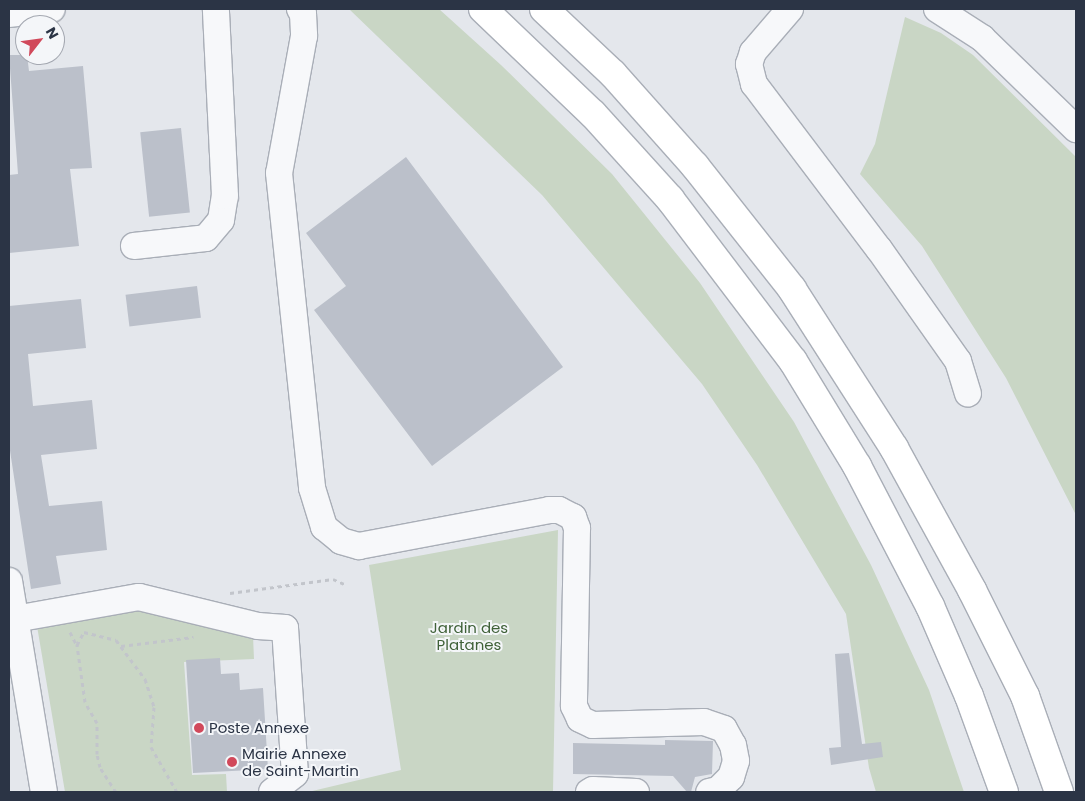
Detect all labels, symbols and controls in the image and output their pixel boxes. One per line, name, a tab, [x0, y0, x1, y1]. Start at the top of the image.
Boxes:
north arrow	[15, 15, 65, 65]
text: N	[41, 23, 63, 43]
park label: Jardin des Platanes	[430, 618, 508, 653]
place label: Poste Annexe	[209, 719, 309, 737]
marker: Poste Annexe	[193, 722, 205, 734]
place label: Mairie Annexe de Saint-Martin	[242, 744, 359, 779]
marker: Mairie Annexe de Saint-Martin	[226, 756, 238, 768]

